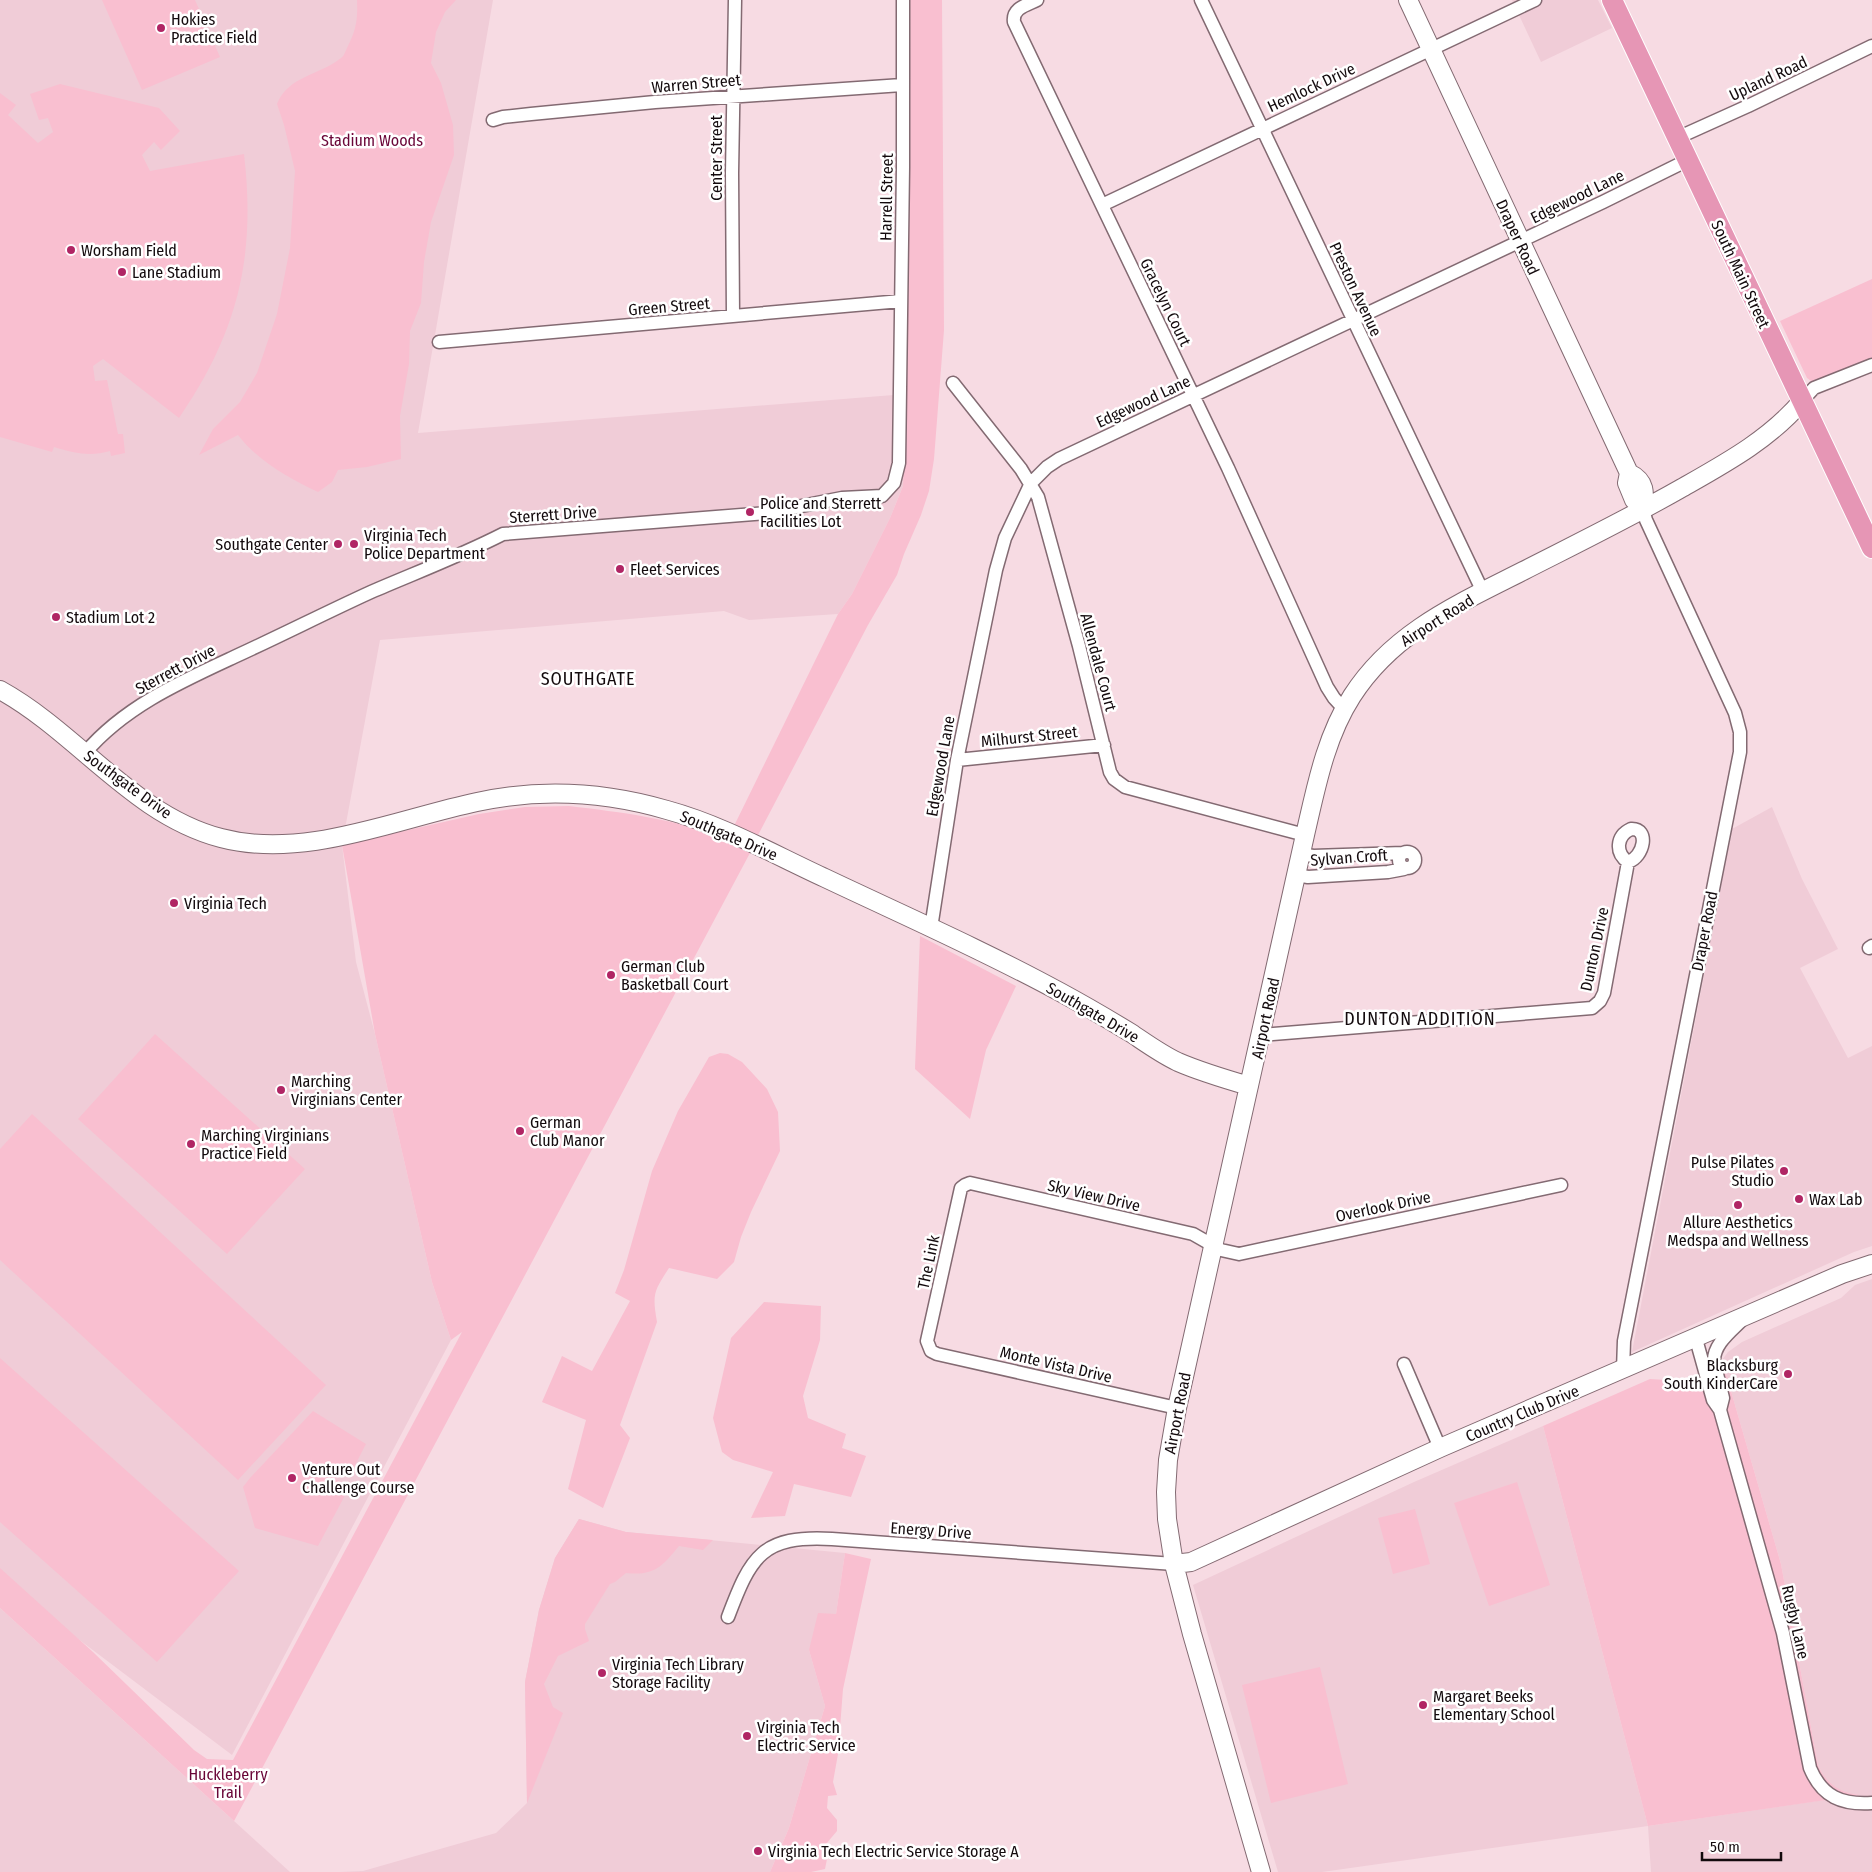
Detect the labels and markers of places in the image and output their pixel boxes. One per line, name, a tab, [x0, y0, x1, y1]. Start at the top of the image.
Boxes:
place label: Hokies Practice Field	[171, 10, 257, 47]
marker: Hokies Practice Field	[155, 22, 167, 34]
place label: Worsham Field	[81, 241, 177, 260]
marker: Worsham Field	[65, 244, 77, 256]
place label: Lane Stadium	[132, 263, 221, 282]
marker: Lane Stadium	[116, 266, 128, 278]
place label: Police and Sterrett Facilities Lot	[760, 494, 882, 531]
marker: Police and Sterrett Facilities Lot	[744, 506, 756, 518]
place label: Virginia Tech Police Department	[364, 526, 486, 563]
place label: Southgate Center	[215, 535, 328, 554]
marker: Southgate Center	[332, 538, 344, 550]
marker: Virginia Tech Police Department	[348, 538, 360, 550]
place label: Fleet Services	[630, 560, 720, 579]
marker: Fleet Services	[614, 563, 626, 575]
place label: Stadium Lot 2	[66, 608, 155, 627]
marker: Stadium Lot 2	[50, 611, 62, 623]
place label: Virginia Tech	[184, 894, 267, 913]
marker: Virginia Tech	[168, 897, 180, 909]
place label: German Club Basketball Court	[621, 957, 729, 994]
marker: German Club Basketball Court	[605, 969, 617, 981]
place label: Marching Virginians Center	[291, 1072, 402, 1109]
marker: Marching Virginians Center	[275, 1084, 287, 1096]
place label: German Club Manor	[530, 1113, 605, 1150]
marker: German Club Manor	[514, 1125, 526, 1137]
place label: Marching Virginians Practice Field	[201, 1126, 329, 1163]
marker: Marching Virginians Practice Field	[185, 1138, 197, 1150]
place label: Pulse Pilates Studio	[1691, 1153, 1774, 1190]
marker: Pulse Pilates Studio	[1778, 1165, 1790, 1177]
place label: Wax Lab	[1809, 1190, 1862, 1209]
marker: Wax Lab	[1793, 1193, 1805, 1205]
marker: Allure Aesthetics Medspa and Wellness	[1732, 1199, 1744, 1211]
place label: Allure Aesthetics Medspa and Wellness	[1667, 1213, 1809, 1250]
place label: Blacksburg South KinderCare	[1664, 1356, 1778, 1393]
marker: Blacksburg South KinderCare	[1782, 1368, 1794, 1380]
place label: Venture Out Challenge Course	[302, 1460, 414, 1497]
marker: Venture Out Challenge Course	[286, 1472, 298, 1484]
place label: Virginia Tech Library Storage Facility	[612, 1655, 745, 1692]
marker: Virginia Tech Library Storage Facility	[596, 1667, 608, 1679]
place label: Margaret Beeks Elementary School	[1433, 1687, 1555, 1724]
marker: Margaret Beeks Elementary School	[1417, 1699, 1429, 1711]
place label: Virginia Tech Electric Service	[757, 1718, 856, 1755]
marker: Virginia Tech Electric Service	[741, 1730, 753, 1742]
place label: Virginia Tech Electric Service Storage A	[768, 1842, 1019, 1861]
marker: Virginia Tech Electric Service Storage A	[752, 1845, 764, 1857]

